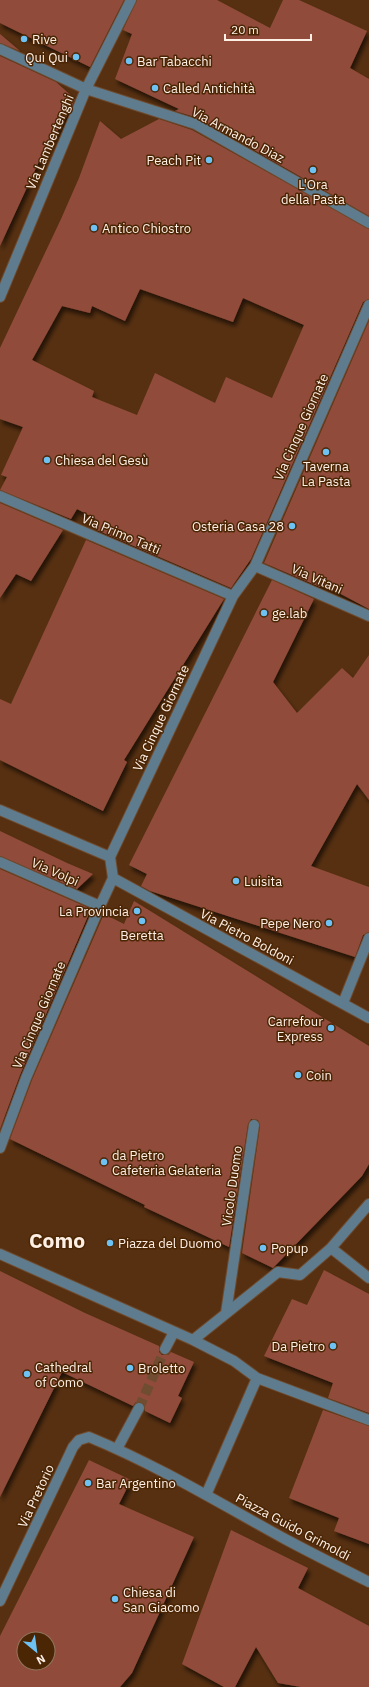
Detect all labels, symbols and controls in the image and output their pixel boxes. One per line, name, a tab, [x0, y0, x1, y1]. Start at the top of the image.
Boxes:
scale bar	[225, 16, 311, 42]
text: 20 m	[231, 22, 259, 37]
place label: Rive	[32, 31, 57, 48]
marker: Rive	[19, 34, 29, 44]
place label: Qui Qui	[25, 49, 68, 66]
marker: Qui Qui	[71, 52, 81, 62]
place label: Bar Tabacchi	[137, 53, 212, 70]
marker: Bar Tabacchi	[124, 56, 134, 66]
place label: Called Antichità	[163, 80, 255, 97]
marker: Called Antichità	[150, 83, 160, 93]
street label: Via Lambertenghi	[22, 92, 78, 192]
street label: Via Armando Diaz	[189, 103, 287, 167]
place label: Peach Pit	[147, 152, 201, 169]
marker: Peach Pit	[204, 155, 214, 165]
marker: L'Ora della Pasta	[308, 165, 318, 175]
place label: L'Ora della Pasta	[281, 176, 345, 208]
place label: Antico Chiostro	[102, 220, 191, 237]
marker: Antico Chiostro	[89, 223, 99, 233]
street label: Via Cinque Giornate	[270, 371, 332, 483]
marker: Taverna La Pasta	[321, 447, 331, 457]
place label: Chiesa del Gesù	[55, 452, 148, 469]
marker: Chiesa del Gesù	[42, 455, 52, 465]
place label: Taverna La Pasta	[302, 458, 351, 490]
street label: Via Primo Tatti	[79, 510, 163, 558]
place label: Osteria Casa 28	[192, 518, 284, 535]
marker: Osteria Casa 28	[287, 521, 297, 531]
street label: Via Vitani	[289, 560, 345, 598]
place label: ge.lab	[272, 605, 307, 622]
marker: ge.lab	[259, 608, 269, 618]
street label: Via Cinque Giornate	[129, 662, 193, 774]
street label: Via Volpi	[29, 854, 81, 890]
place label: Luisita	[244, 873, 282, 890]
marker: Luisita	[231, 876, 241, 886]
place label: La Provincia	[59, 903, 129, 920]
street label: Via Pietro Boldoni	[197, 905, 297, 969]
marker: La Provincia	[132, 906, 142, 916]
place label: Pepe Nero	[260, 915, 321, 932]
marker: Beretta	[137, 916, 147, 926]
marker: Pepe Nero	[324, 918, 334, 928]
place label: Beretta	[120, 927, 164, 944]
street label: Via Cinque Giornate	[9, 959, 69, 1071]
place label: Carrefour Express	[268, 1013, 323, 1045]
marker: Carrefour Express	[326, 1023, 336, 1033]
place label: Coin	[306, 1067, 332, 1084]
marker: Coin	[293, 1070, 303, 1080]
street label: Vicolo Duomo	[218, 1145, 246, 1227]
place label: da Pietro Cafeteria Gelateria	[112, 1147, 221, 1179]
marker: da Pietro Cafeteria Gelateria	[99, 1157, 109, 1167]
district label: Como	[29, 1226, 85, 1254]
place label: Piazza del Duomo	[118, 1235, 221, 1252]
marker: Piazza del Duomo	[105, 1238, 115, 1248]
place label: Popup	[271, 1240, 308, 1257]
marker: Popup	[258, 1243, 268, 1253]
place label: Da Pietro	[271, 1338, 325, 1355]
marker: Da Pietro	[328, 1341, 338, 1351]
place label: Cathedral of Como	[35, 1359, 92, 1391]
place label: Broletto	[138, 1360, 185, 1377]
marker: Broletto	[125, 1363, 135, 1373]
marker: Cathedral of Como	[22, 1369, 32, 1379]
street label: Via Pretorio	[14, 1462, 58, 1530]
place label: Bar Argentino	[96, 1475, 176, 1492]
marker: Bar Argentino	[83, 1478, 93, 1488]
street label: Piazza Guido Grimoldi	[233, 1490, 353, 1564]
place label: Chiesa di San Giacomo	[123, 1584, 200, 1616]
marker: Chiesa di San Giacomo	[110, 1594, 120, 1604]
north arrow	[16, 1631, 56, 1671]
text: N	[34, 1652, 48, 1668]

